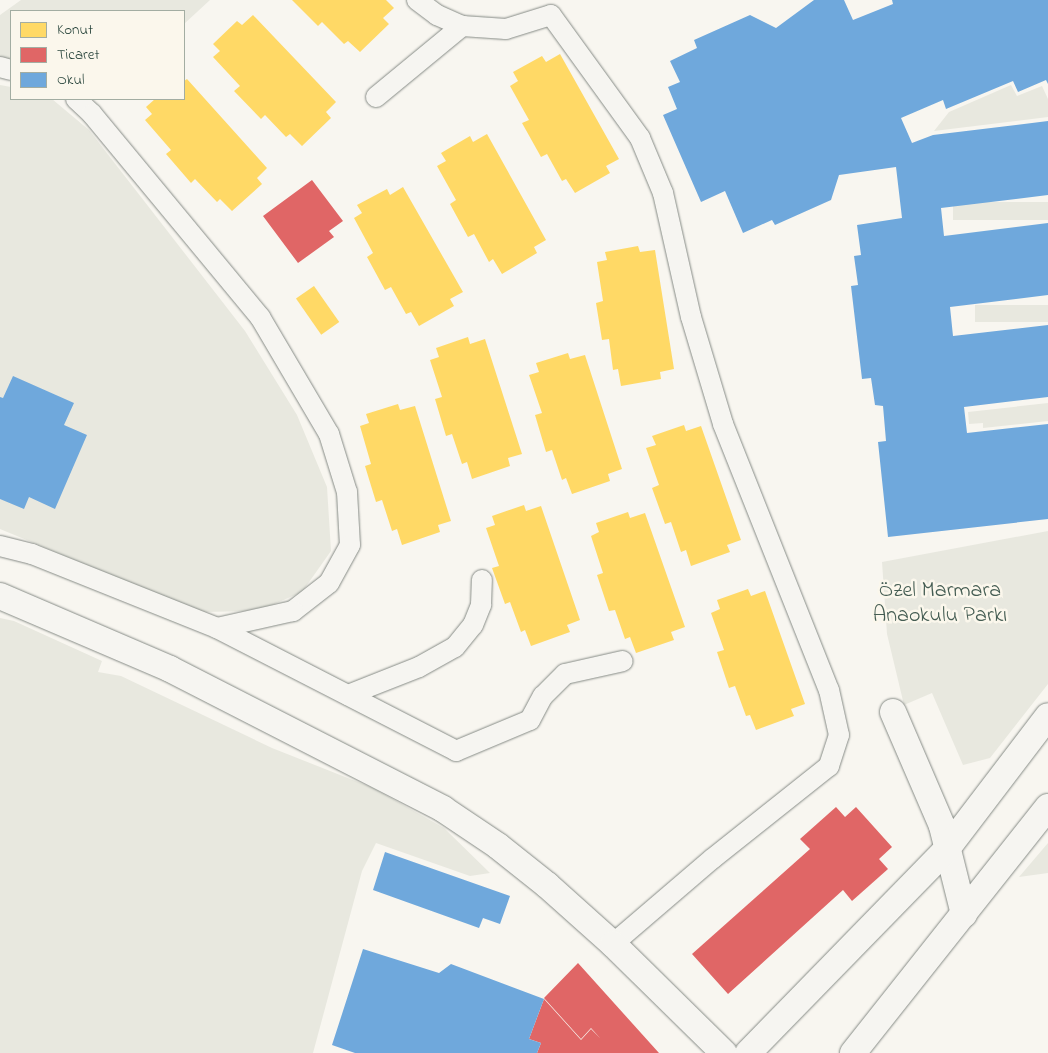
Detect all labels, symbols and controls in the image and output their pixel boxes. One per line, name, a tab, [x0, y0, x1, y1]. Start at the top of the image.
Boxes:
legend	[10, 10, 185, 100]
text: Konut	[57, 19, 93, 41]
text: Ticaret	[57, 44, 99, 66]
text: Okul	[57, 69, 84, 91]
park label: Özel Marmara Anaokulu Parkı	[873, 578, 1007, 630]

